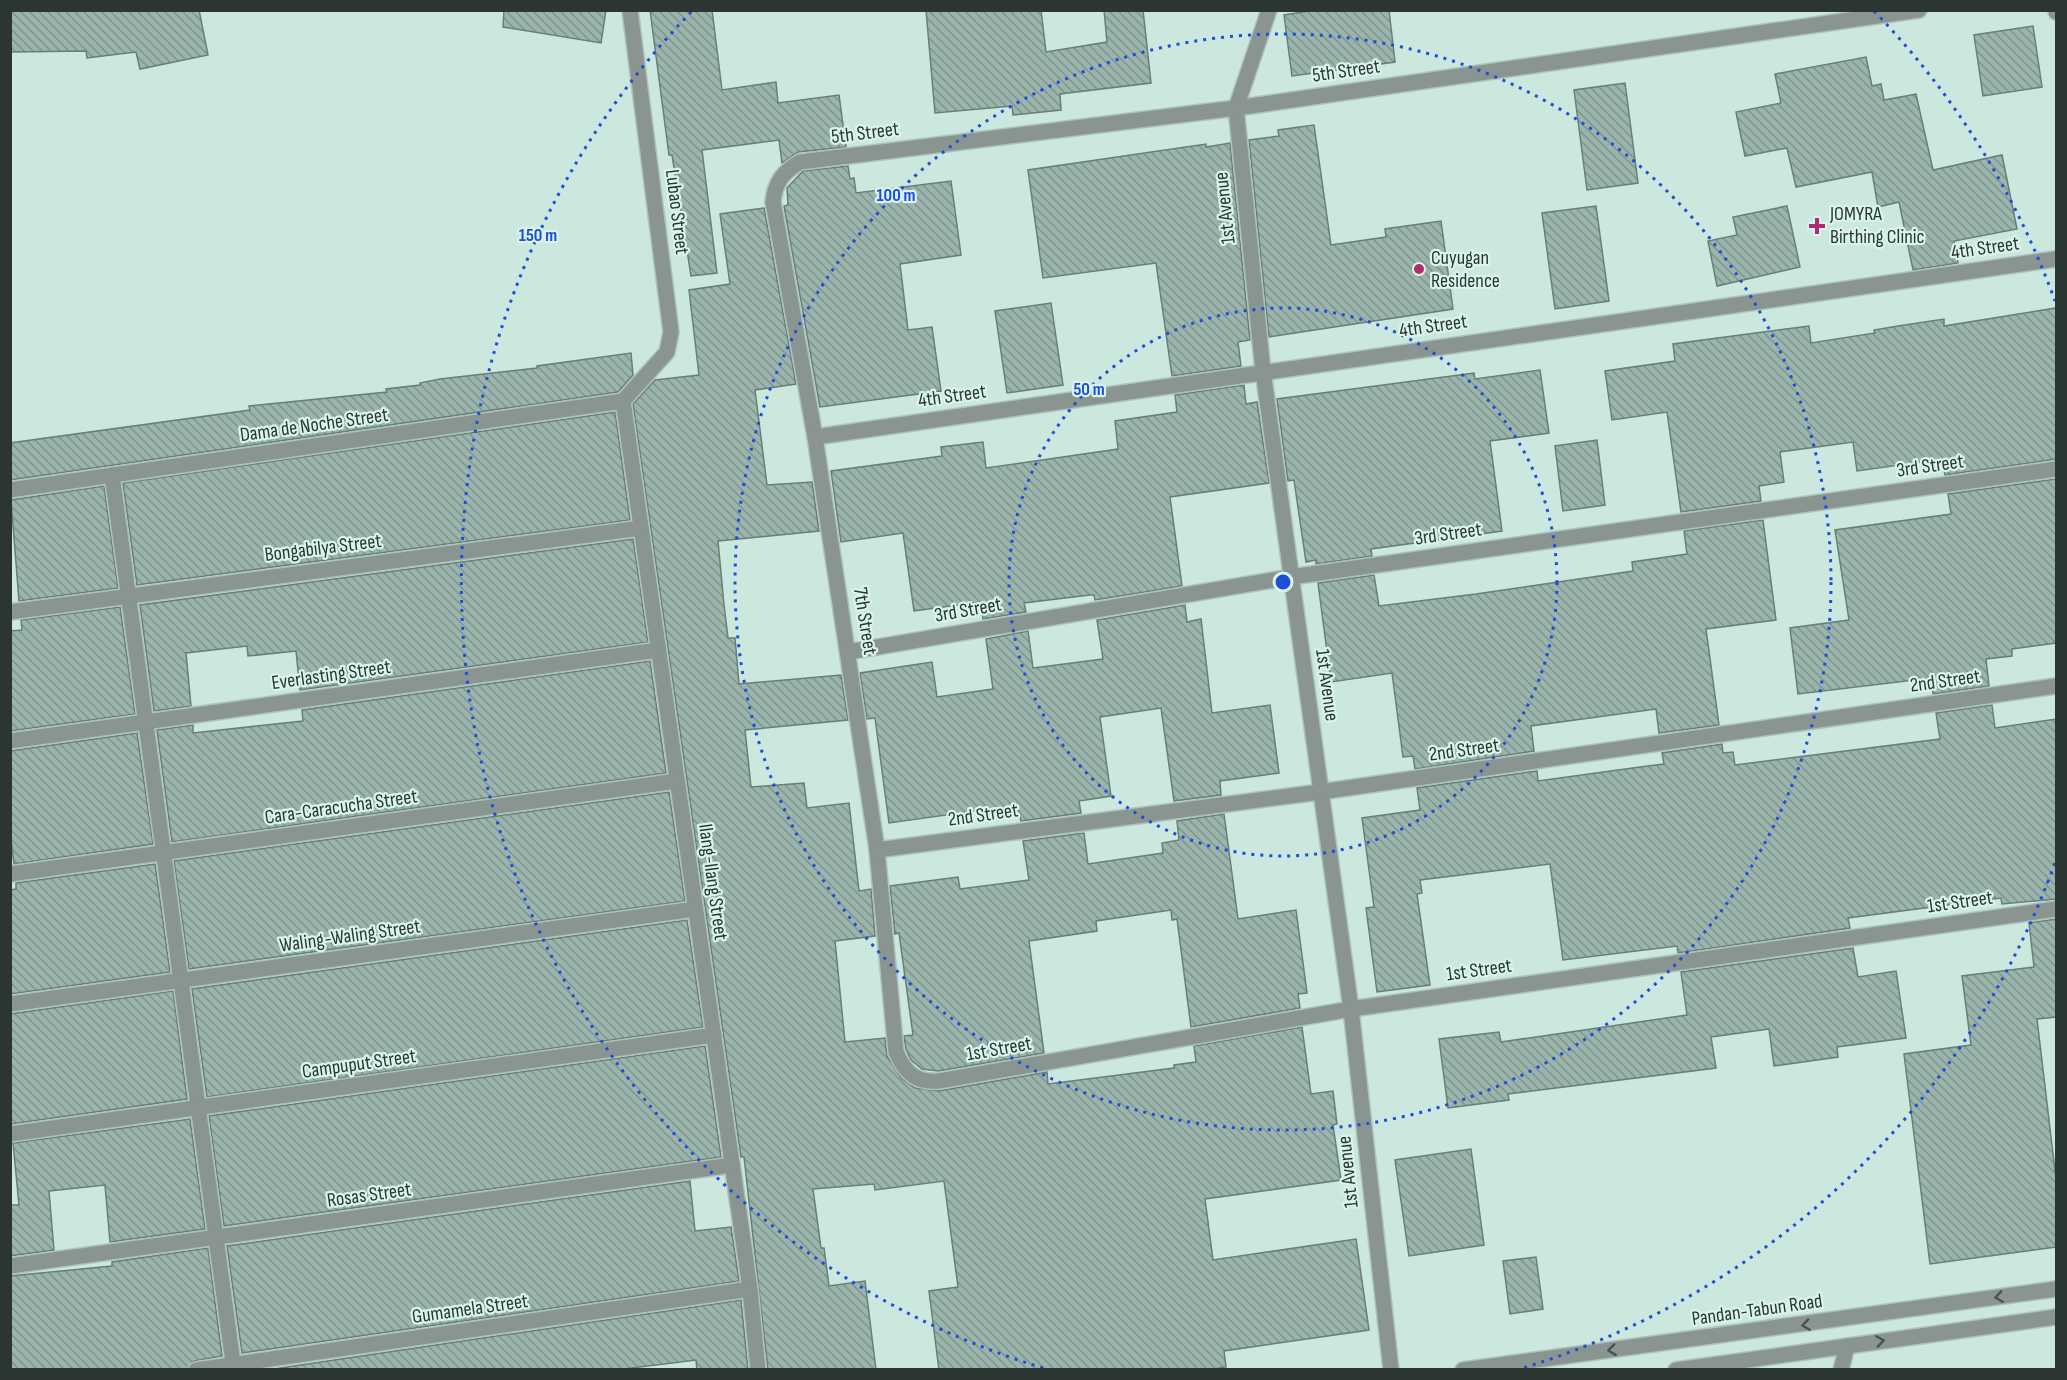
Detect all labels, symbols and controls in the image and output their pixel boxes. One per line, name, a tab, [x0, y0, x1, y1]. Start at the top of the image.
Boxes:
street label: 5th Street	[1311, 54, 1381, 88]
street label: 5th Street	[830, 117, 900, 149]
street label: Lubao Street	[660, 168, 694, 256]
street label: 1st Avenue	[1209, 171, 1241, 245]
text: 100 m	[877, 185, 916, 206]
place label: JOMYRA Birthing Clinic	[1829, 202, 1925, 249]
marker: JOMYRA Birthing Clinic	[1808, 217, 1826, 235]
text: 150 m	[519, 225, 557, 246]
street label: 4th Street	[1949, 231, 2021, 265]
place label: Cuyugan Residence	[1431, 246, 1500, 293]
marker: Cuyugan Residence	[1412, 262, 1426, 276]
street label: 4th Street	[1397, 309, 1469, 343]
street label: 4th Street	[916, 379, 988, 413]
text: 50 m	[1073, 379, 1105, 400]
street label: Dama de Noche Street	[238, 403, 390, 447]
street label: 3rd Street	[1895, 449, 1965, 483]
street label: 3rd Street	[1413, 517, 1483, 551]
street label: Bongabilya Street	[263, 529, 383, 567]
centre of rings	[1273, 572, 1293, 592]
street label: 7th Street	[848, 585, 882, 657]
street label: 3rd Street	[933, 592, 1003, 628]
street label: 1st Avenue	[1310, 647, 1344, 723]
street label: Everlasting Street	[270, 655, 392, 695]
street label: 2nd Street	[1908, 664, 1982, 698]
street label: 2nd Street	[1427, 733, 1501, 767]
street label: Cara-Caracucha Street	[263, 784, 419, 830]
street label: 2nd Street	[946, 798, 1020, 832]
street label: Ilang-Ilang Street	[693, 822, 733, 942]
street label: 1st Street	[1926, 886, 1994, 918]
street label: Waling-Waling Street	[278, 914, 422, 958]
street label: 1st Street	[1445, 954, 1513, 986]
street label: 1st Street	[965, 1031, 1033, 1067]
street label: Campuput Street	[301, 1044, 417, 1084]
street label: 1st Avenue	[1332, 1135, 1364, 1209]
street label: Rosas Street	[325, 1177, 413, 1213]
street label: Gumamela Street	[411, 1289, 529, 1329]
street label: Pandan-Tabun Road	[1690, 1289, 1824, 1331]
one-way arrow	[1994, 1291, 2003, 1303]
one-way arrow	[1801, 1318, 1810, 1330]
one-way arrow	[1875, 1336, 1885, 1348]
one-way arrow	[1608, 1344, 1617, 1356]

